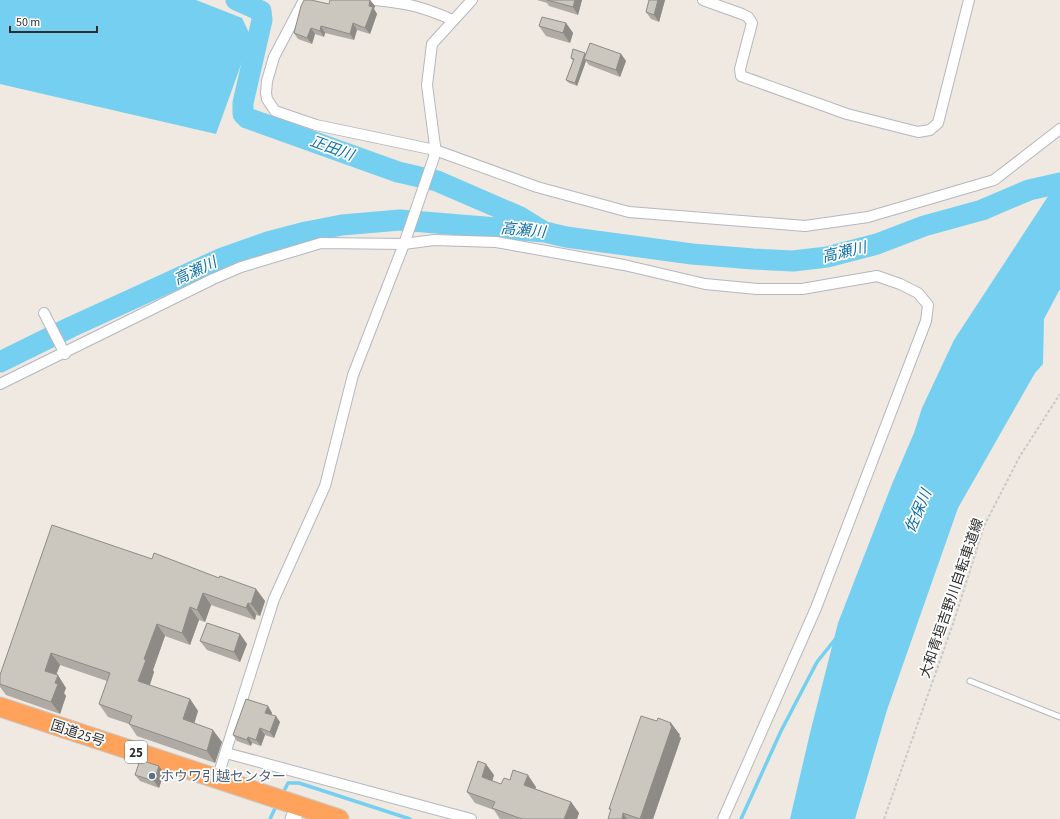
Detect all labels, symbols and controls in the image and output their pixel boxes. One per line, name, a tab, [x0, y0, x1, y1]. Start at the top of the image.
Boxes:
scale bar	[10, 8, 97, 34]
text: 50 m	[16, 14, 40, 31]
water label: 正田川	[307, 131, 358, 167]
water label: 高瀬川	[500, 218, 548, 243]
water label: 高瀬川	[820, 237, 870, 268]
water label: 高瀬川	[170, 252, 222, 290]
water label: 佐保川	[900, 485, 938, 536]
street label: 大和青垣吉野川自転車道線	[915, 516, 989, 681]
street label: 国道25号	[48, 716, 107, 752]
road number: 25	[125, 741, 147, 763]
place label: ホウワ引越センター	[160, 767, 286, 787]
marker: ホウワ引越センター	[147, 771, 157, 781]

